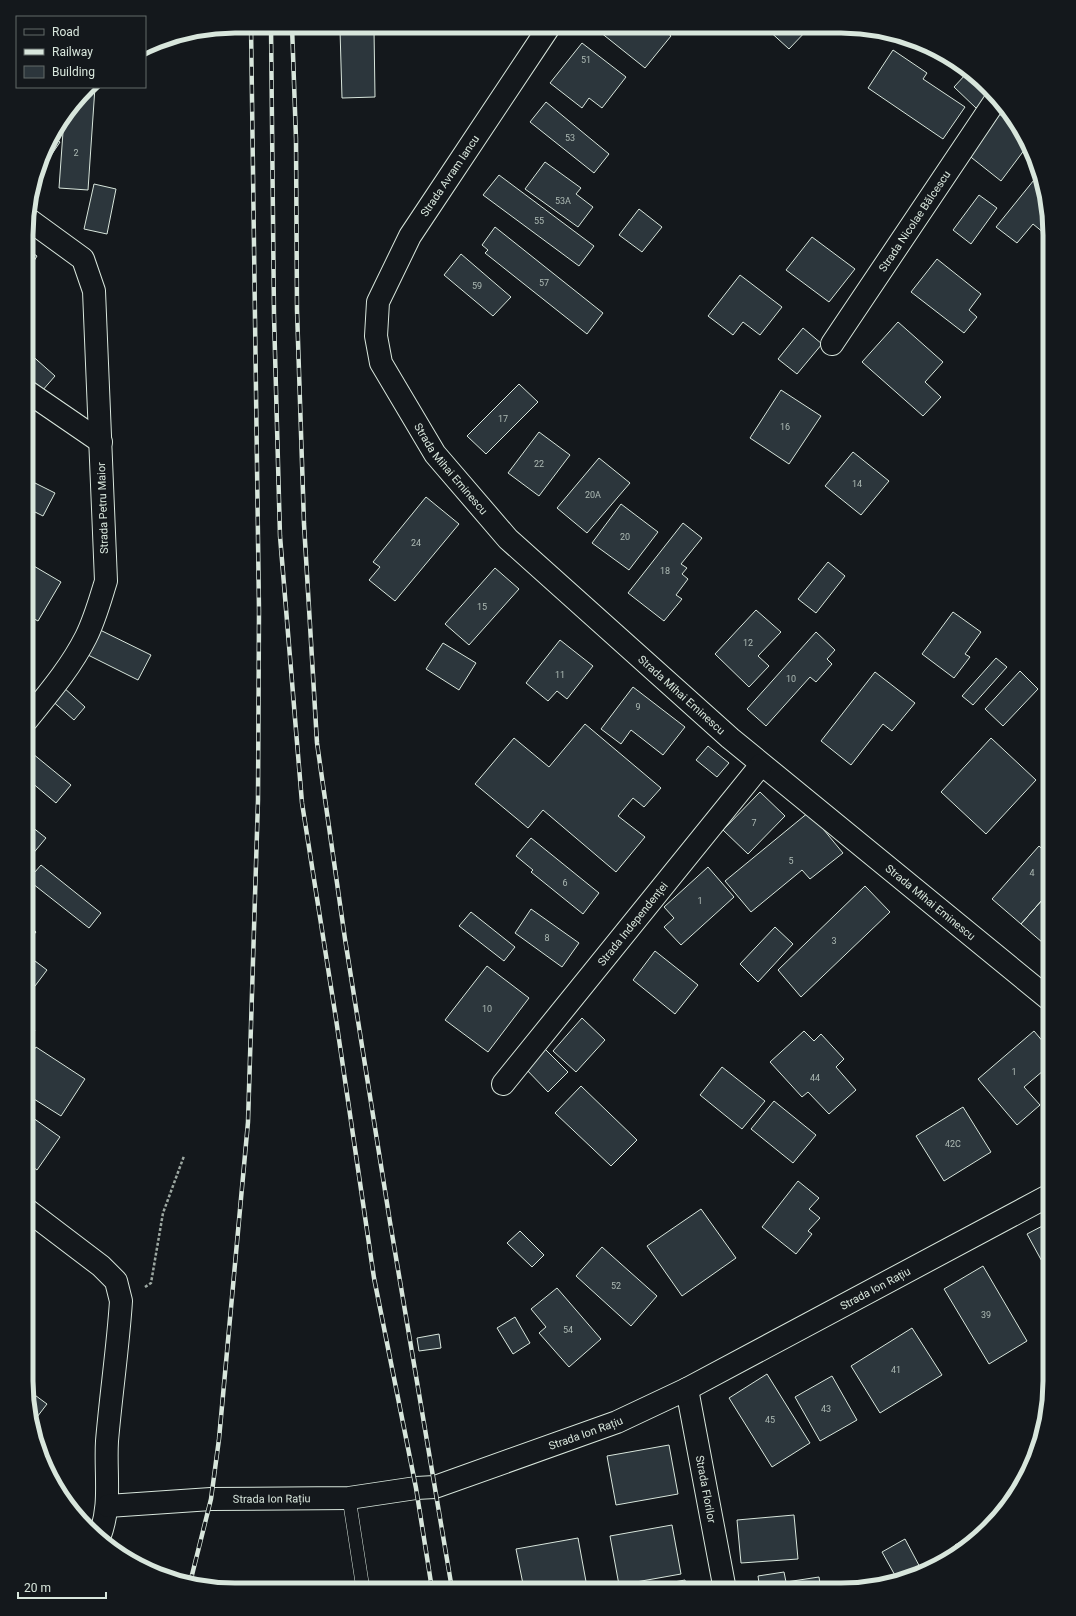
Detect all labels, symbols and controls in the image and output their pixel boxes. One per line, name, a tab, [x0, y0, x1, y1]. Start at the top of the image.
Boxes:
legend	[16, 16, 146, 88]
text: Road	[52, 25, 80, 39]
text: Railway	[52, 45, 93, 59]
house number: 51	[581, 55, 591, 65]
text: Building	[52, 65, 95, 79]
street label: Strada Avram Iancu	[418, 133, 482, 219]
house number: 53	[565, 133, 575, 143]
house number: 2	[73, 148, 79, 158]
street label: Strada Nicolae Bălcescu	[876, 168, 953, 274]
house number: 53A	[555, 196, 571, 206]
house number: 55	[534, 216, 544, 226]
house number: 57	[539, 278, 549, 288]
house number: 59	[472, 281, 482, 291]
house number: 17	[498, 414, 508, 424]
street label: Strada Mihai Eminescu	[412, 421, 490, 517]
house number: 16	[780, 422, 790, 432]
house number: 22	[534, 459, 544, 469]
street label: Strada Petru Maior	[95, 462, 111, 554]
house number: 14	[852, 479, 862, 489]
house number: 20A	[585, 490, 601, 500]
house number: 20	[620, 532, 630, 542]
house number: 24	[411, 538, 421, 548]
house number: 18	[660, 566, 670, 576]
house number: 15	[477, 602, 487, 612]
house number: 12	[743, 638, 753, 648]
street label: Strada Mihai Eminescu	[636, 652, 728, 737]
house number: 11	[555, 670, 565, 680]
house number: 10	[786, 674, 796, 684]
house number: 9	[635, 702, 641, 712]
house number: 7	[751, 818, 757, 828]
house number: 5	[788, 856, 794, 866]
street label: Strada Mihai Eminescu	[883, 862, 978, 943]
house number: 4	[1029, 868, 1035, 878]
house number: 6	[562, 878, 568, 888]
street label: Strada Independenței	[595, 879, 670, 968]
house number: 1	[697, 896, 703, 906]
house number: 8	[544, 933, 550, 943]
house number: 3	[831, 936, 837, 946]
house number: 10	[482, 1004, 492, 1014]
house number: 1	[1011, 1067, 1017, 1077]
house number: 44	[810, 1073, 820, 1083]
house number: 42C	[945, 1139, 961, 1149]
street label: Strada Ion Rațiu	[838, 1264, 913, 1313]
house number: 52	[611, 1281, 621, 1291]
house number: 39	[981, 1310, 991, 1320]
house number: 54	[563, 1325, 573, 1335]
house number: 41	[891, 1365, 901, 1375]
house number: 43	[821, 1404, 831, 1414]
street label: Strada Ion Rațiu	[547, 1414, 625, 1452]
house number: 45	[765, 1415, 775, 1425]
street label: Strada Florilor	[693, 1454, 719, 1524]
street label: Strada Ion Rațiu	[233, 1492, 311, 1505]
scale bar	[18, 1574, 106, 1600]
text: 20 m	[24, 1581, 51, 1595]

